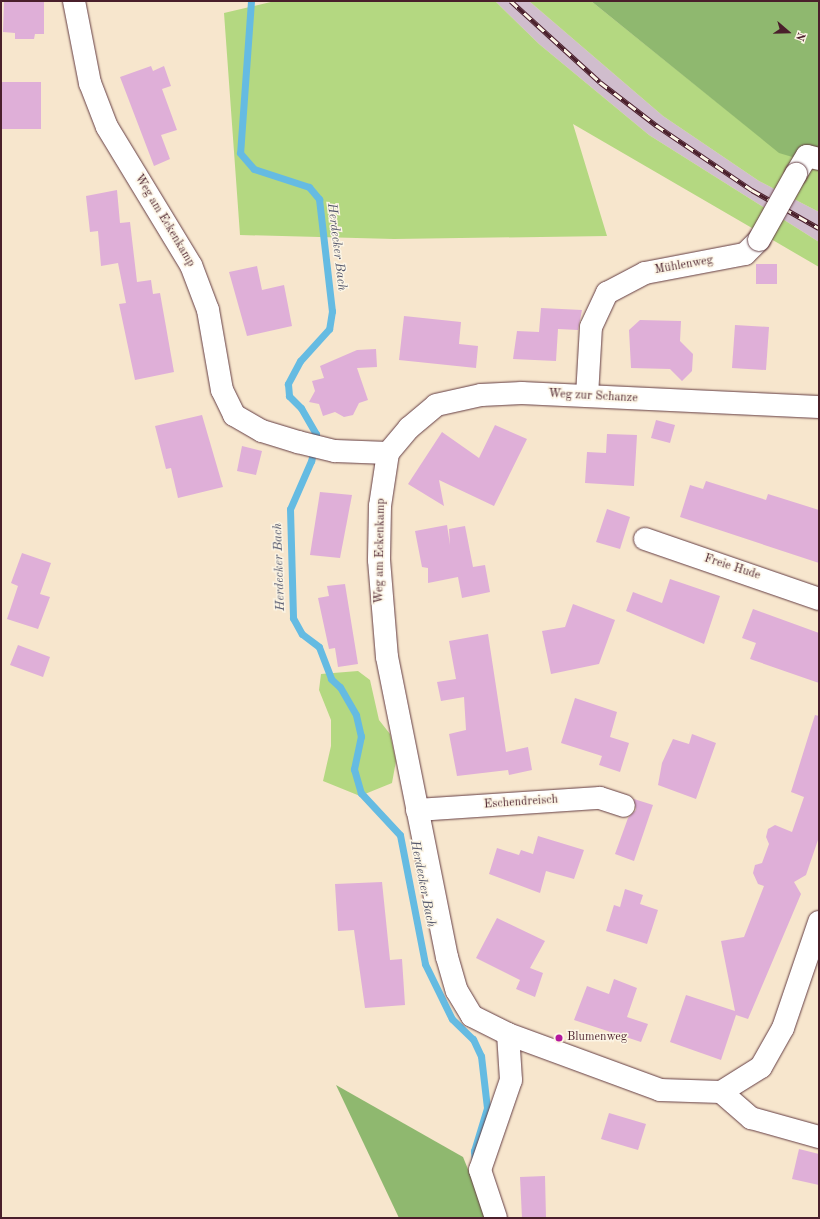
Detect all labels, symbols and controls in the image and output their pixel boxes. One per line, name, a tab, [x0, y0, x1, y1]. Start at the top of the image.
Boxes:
north arrow	[768, 12, 808, 52]
text: N	[793, 30, 806, 42]
street label: Weg am Eckenkamp	[131, 172, 197, 270]
water label: Herdecker Bach	[323, 202, 349, 292]
street label: Mühlenweg	[654, 254, 714, 278]
street label: Weg zur Schanze	[548, 387, 638, 407]
street label: Weg am Eckenkamp	[373, 498, 389, 604]
water label: Herdecker Bach	[271, 523, 289, 611]
street label: Freie Hude	[702, 552, 762, 584]
street label: Eschendreisch	[484, 793, 558, 813]
water label: Herdecker Bach	[406, 839, 438, 929]
place label: Blumenweg	[567, 1031, 627, 1045]
marker: Blumenweg	[554, 1033, 564, 1043]

